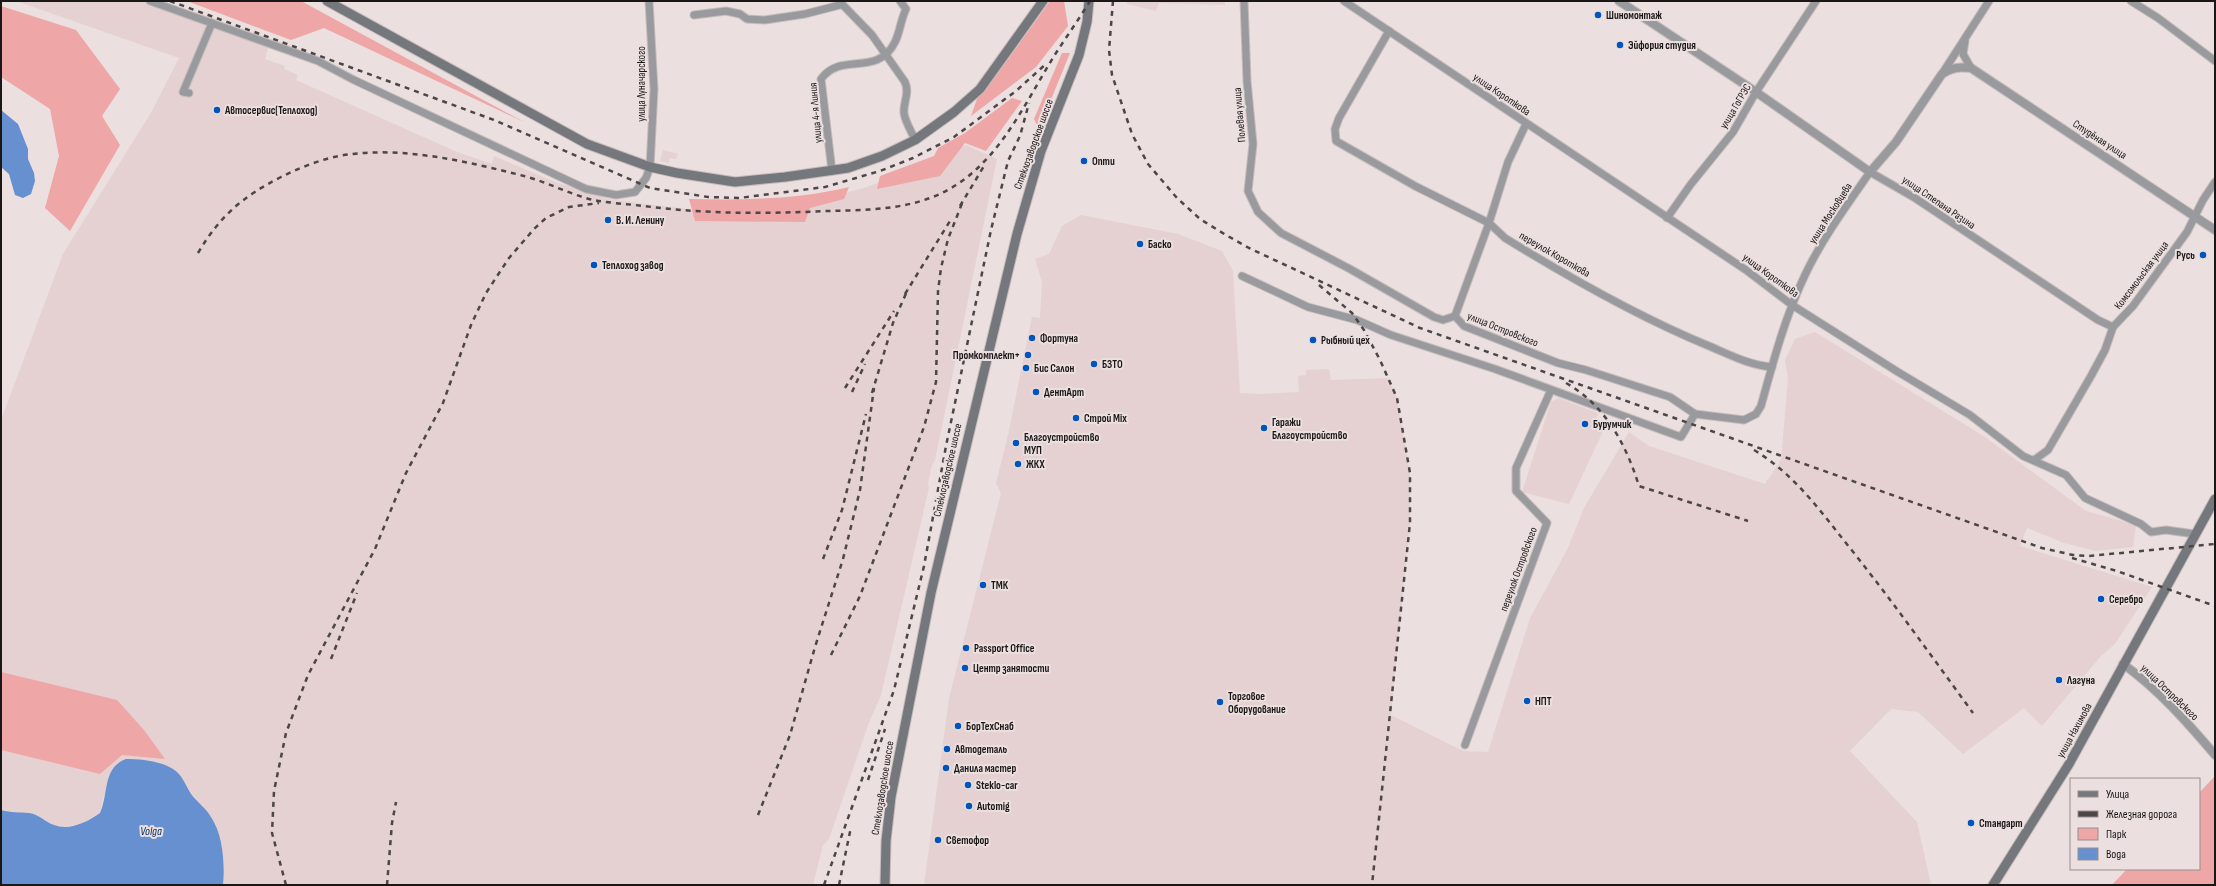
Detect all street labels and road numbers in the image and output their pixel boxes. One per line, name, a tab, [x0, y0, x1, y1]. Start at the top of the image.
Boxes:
street label: улица Луначарского	[635, 46, 648, 122]
street label: улица Короткова	[1471, 71, 1533, 118]
street label: улица ГоГРЭС	[1717, 81, 1754, 131]
street label: улица 4-я Линия	[806, 82, 825, 144]
street label: Полевая улица	[1231, 87, 1248, 143]
street label: Стеклозаводское шоссе	[1011, 97, 1056, 191]
street label: Студёная улица	[2070, 117, 2129, 162]
street label: улица Степана Разина	[1900, 173, 1978, 232]
street label: улица Московцева	[1806, 181, 1855, 246]
street label: переулок Короткова	[1517, 229, 1592, 280]
street label: Комсомольская улица	[2112, 239, 2171, 312]
street label: улица Короткова	[1740, 251, 1801, 300]
street label: улица Островского	[1465, 309, 1541, 350]
street label: Стеклозаводское шоссе	[930, 422, 965, 518]
street label: переулок Островского	[1497, 525, 1540, 613]
street label: улица Островского	[2138, 662, 2202, 724]
street label: улица Нахимова	[2054, 701, 2095, 760]
street label: Стеклозаводское шоссе	[869, 740, 896, 836]

